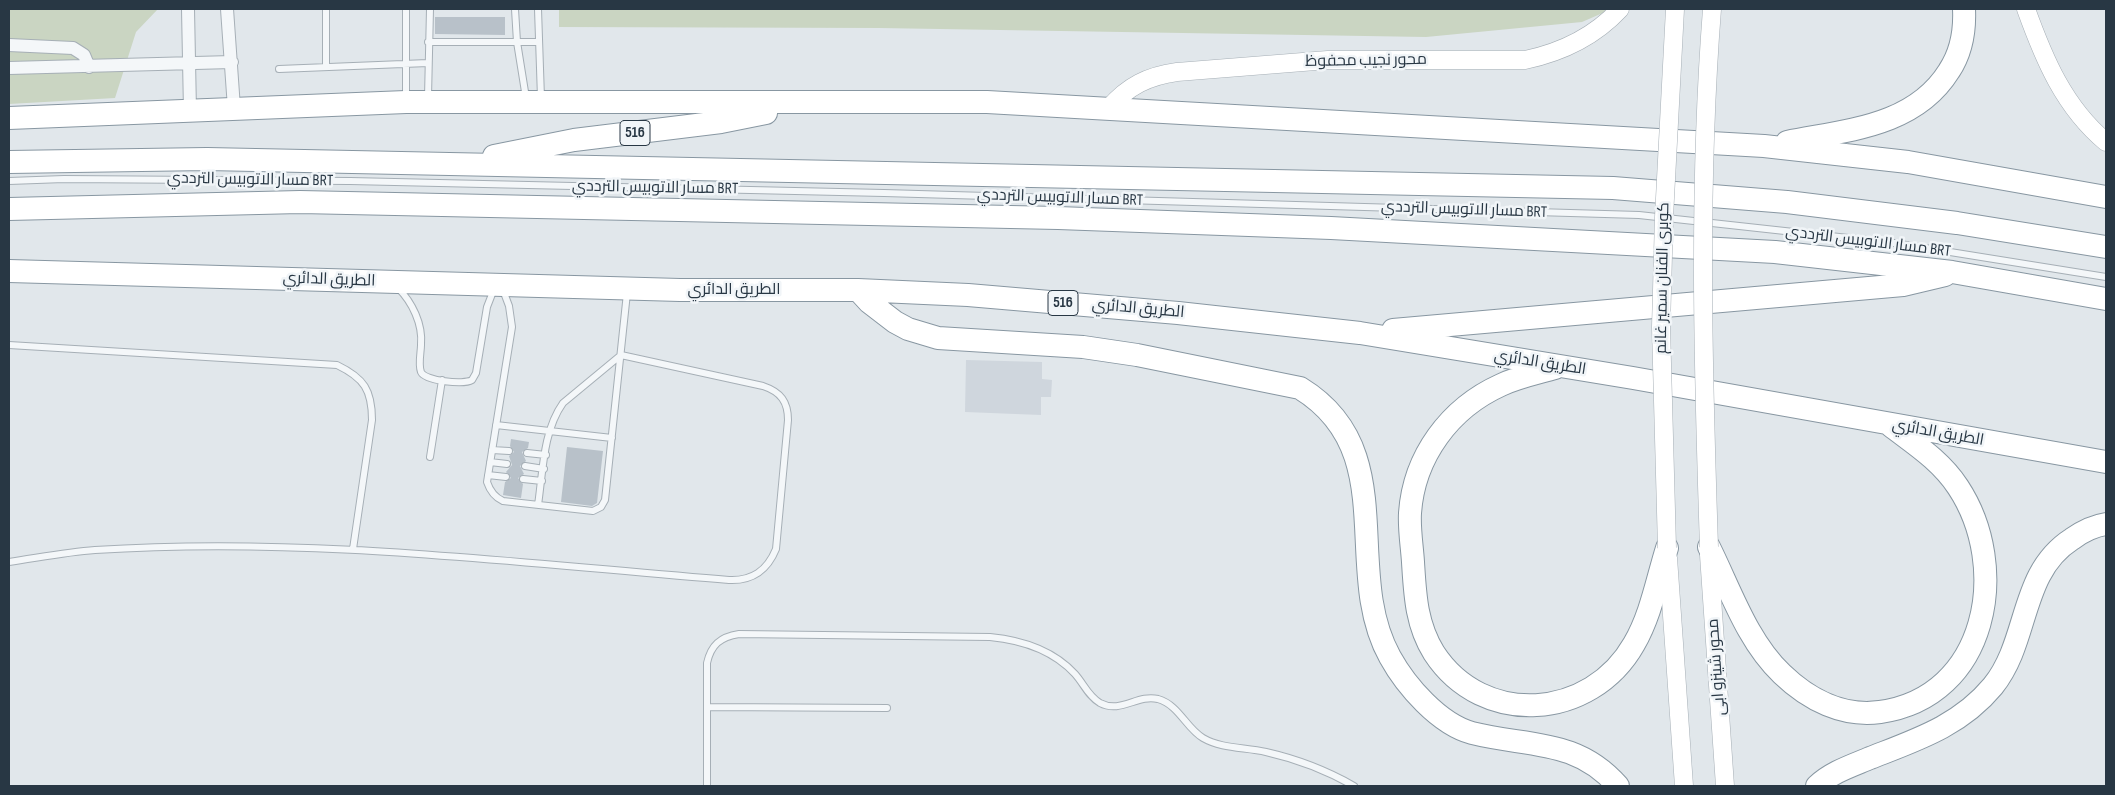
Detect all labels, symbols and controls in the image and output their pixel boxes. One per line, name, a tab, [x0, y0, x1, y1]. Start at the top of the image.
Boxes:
street label: محور نجيب محفوظ	[1305, 50, 1427, 72]
road number: 516	[620, 120, 650, 146]
street label: مسار الاتوبيس الترددي BRT	[167, 169, 333, 191]
street label: مسار الاتوبيس الترددي BRT	[572, 177, 738, 199]
street label: مسار الاتوبيس الترددي BRT	[976, 186, 1144, 210]
street label: مسار الاتوبيس الترددي BRT	[1380, 198, 1548, 222]
street label: كوبرى الفنان سمير غانم	[1652, 202, 1674, 354]
street label: مسار الاتوبيس الترددي BRT	[1784, 222, 1952, 262]
street label: الطريق الدائري	[282, 269, 376, 291]
street label: الطريق الدائري	[688, 280, 780, 300]
road number: 516	[1048, 290, 1078, 316]
street label: الطريق الدائري	[1091, 295, 1185, 323]
street label: الطريق الدائري	[1493, 346, 1587, 380]
street label: الطريق الدائري	[1891, 415, 1985, 451]
street label: محور شينزو ابى	[1704, 618, 1730, 716]

